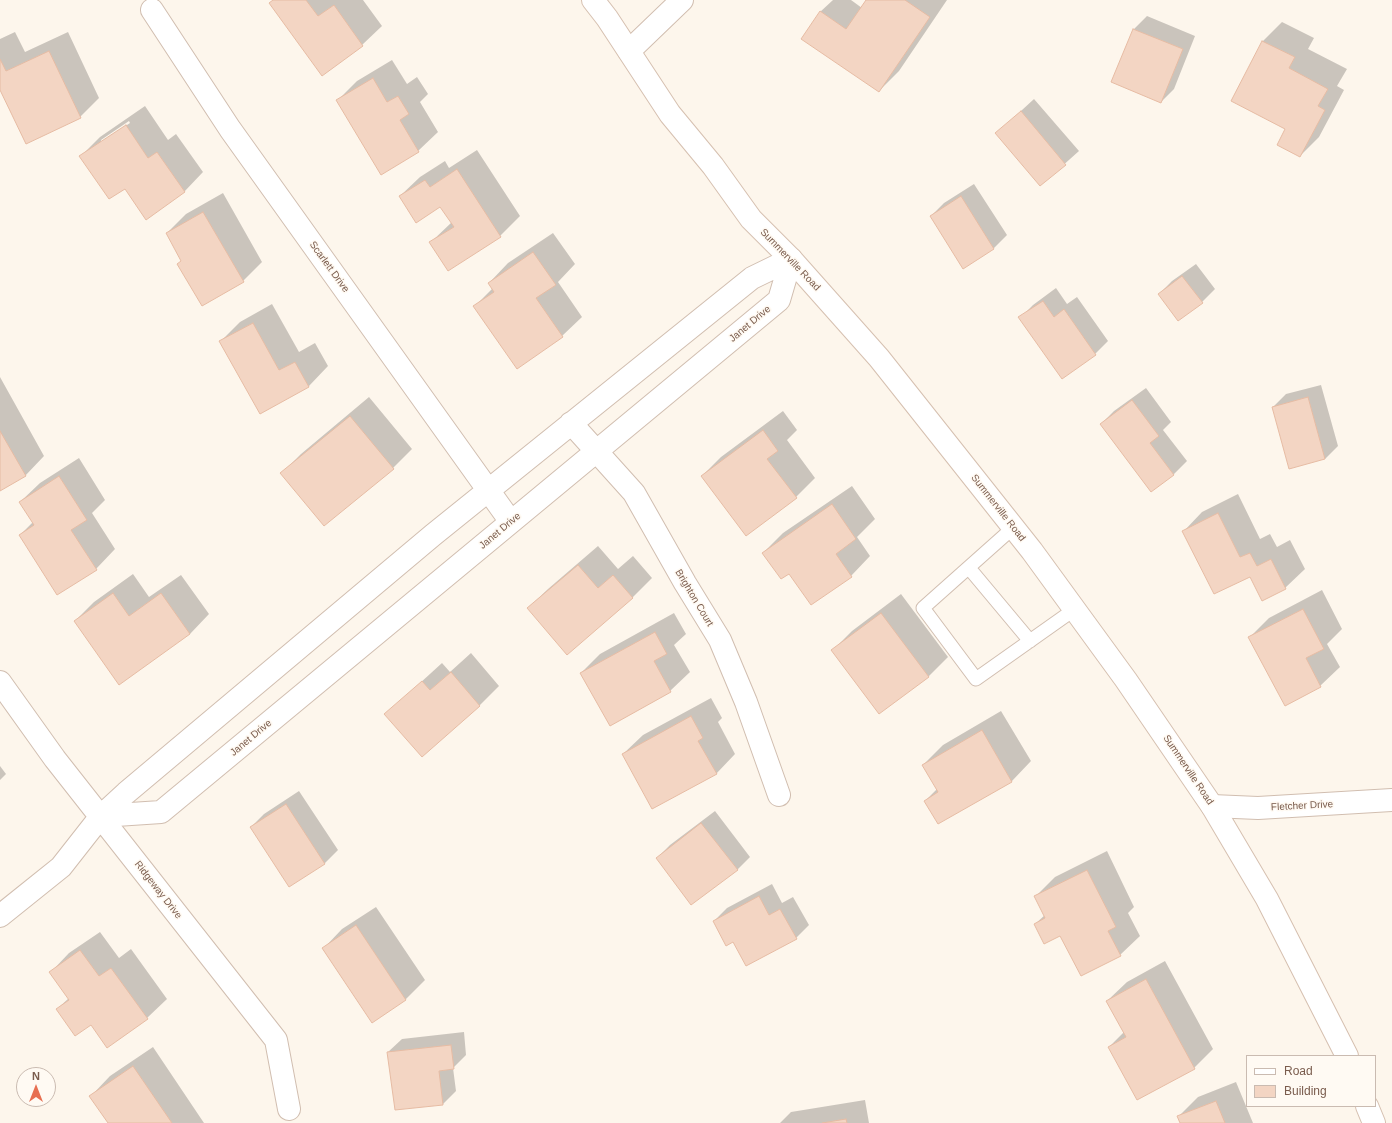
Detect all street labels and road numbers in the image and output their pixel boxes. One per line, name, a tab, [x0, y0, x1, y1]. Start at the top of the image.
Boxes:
street label: Summerville Road	[757, 226, 823, 294]
street label: Scarlett Drive	[307, 239, 351, 295]
street label: Janet Drive	[727, 303, 773, 345]
street label: Summerville Road	[968, 472, 1028, 544]
street label: Janet Drive	[477, 510, 523, 552]
street label: Brighton Court	[672, 567, 716, 629]
street label: Janet Drive	[228, 717, 274, 759]
street label: Summerville Road	[1160, 733, 1216, 807]
street label: Fletcher Drive	[1271, 798, 1333, 814]
street label: Ridgeway Drive	[132, 859, 184, 921]

